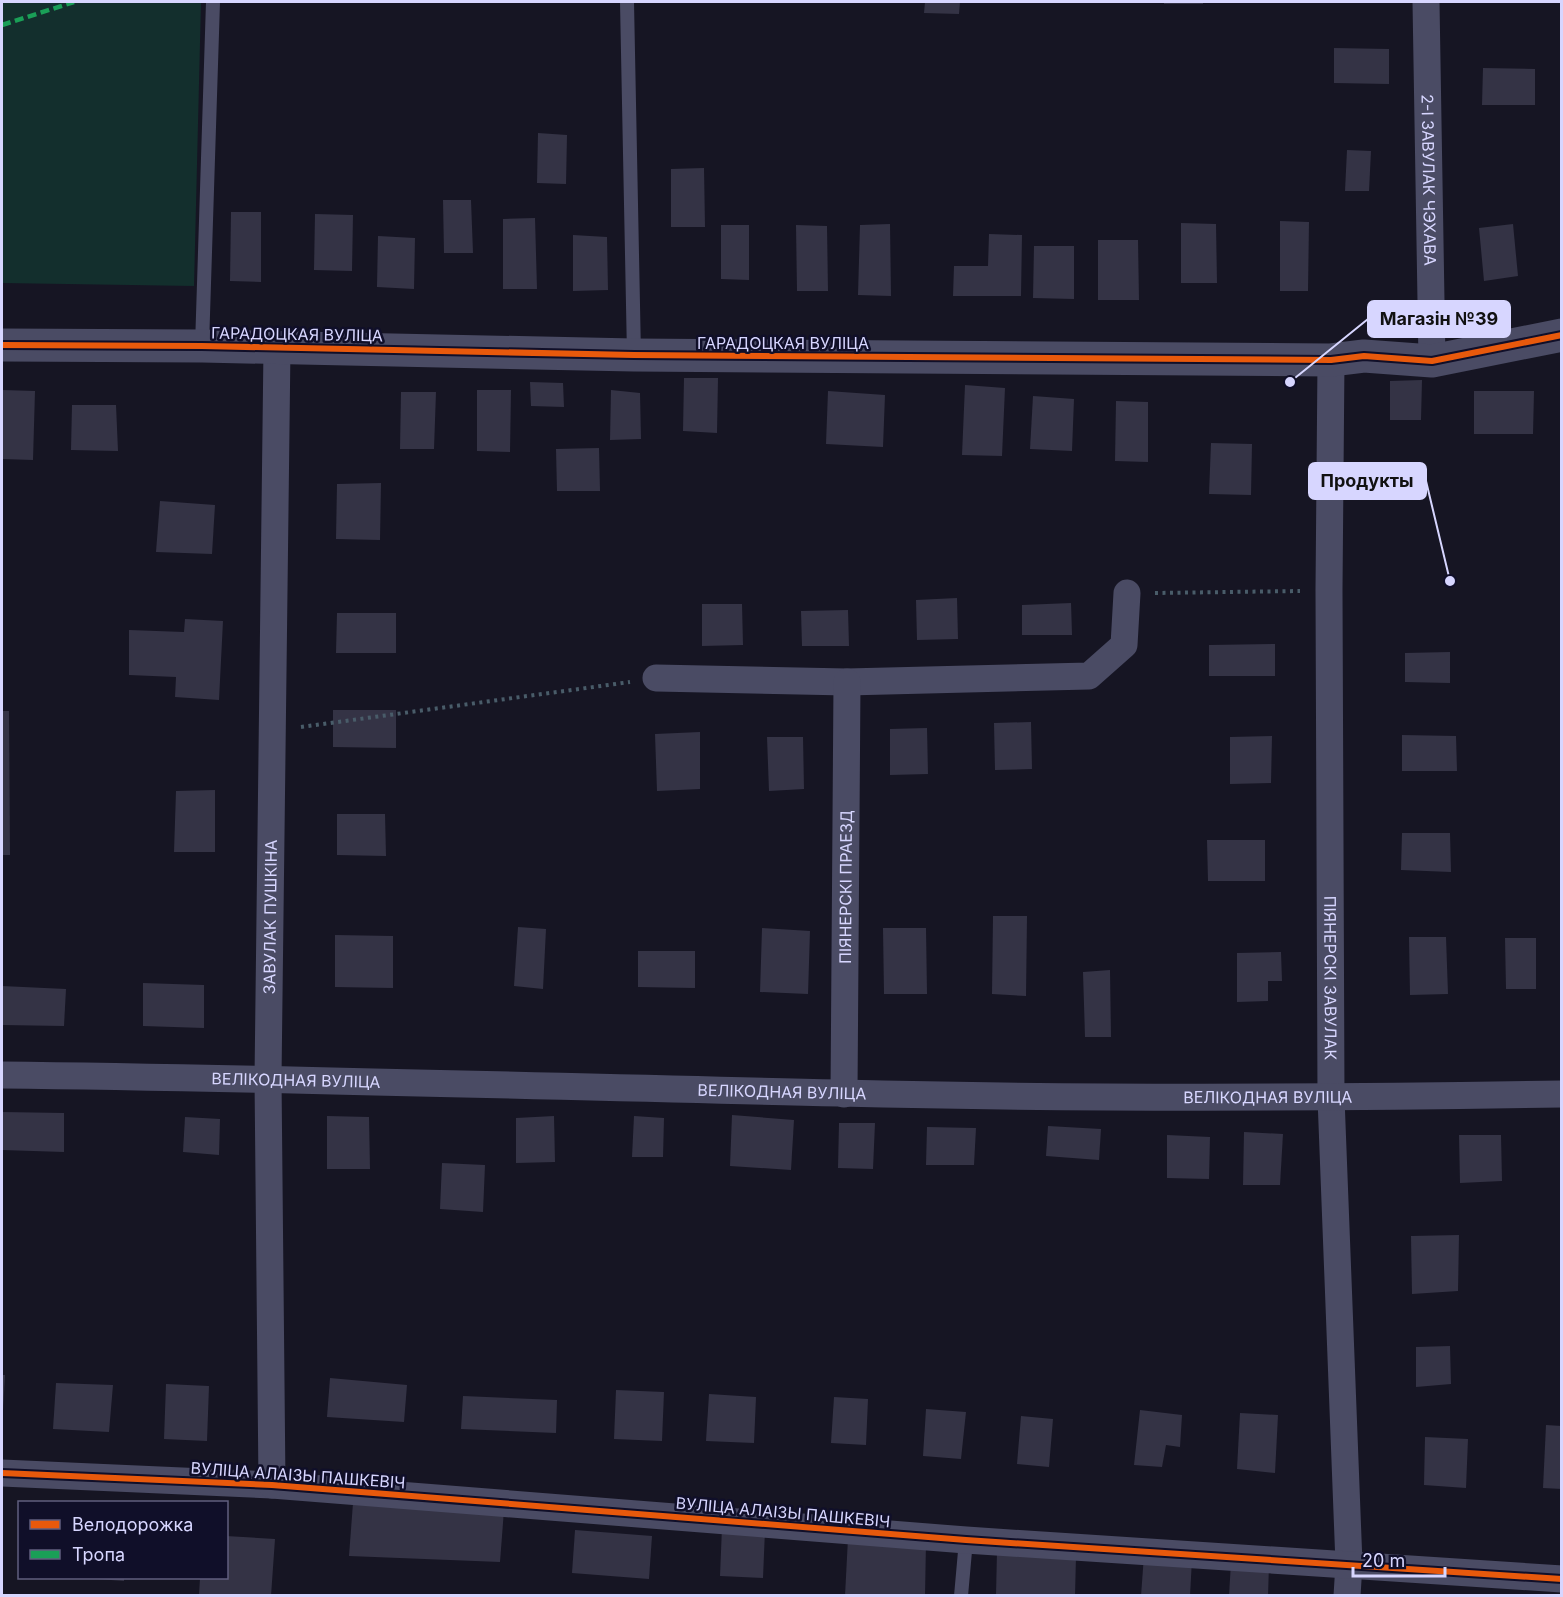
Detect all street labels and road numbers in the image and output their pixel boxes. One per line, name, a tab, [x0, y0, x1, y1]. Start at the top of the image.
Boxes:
street label: 2-І ЗАВУЛАК ЧЭХАВА	[1418, 94, 1440, 266]
street label: ГАРАДОЦКАЯ ВУЛІЦА	[211, 323, 383, 345]
street label: ГАРАДОЦКАЯ ВУЛІЦА	[697, 333, 869, 353]
street label: ПІЯНЕРСКІ ПРАЕЗД	[835, 810, 856, 964]
street label: ЗАВУЛАК ПУШКІНА	[259, 839, 281, 995]
street label: ПІЯНЕРСКІ ЗАВУЛАК	[1320, 896, 1341, 1061]
street label: ВЕЛІКОДНАЯ ВУЛІЦА	[211, 1068, 381, 1092]
street label: ВЕЛІКОДНАЯ ВУЛІЦА	[697, 1080, 867, 1104]
street label: ВЕЛІКОДНАЯ ВУЛІЦА	[1183, 1087, 1352, 1107]
street label: ВУЛІЦА АЛАІЗЫ ПАШКЕВІЧ	[190, 1458, 406, 1492]
street label: ВУЛІЦА АЛАІЗЫ ПАШКЕВІЧ	[675, 1493, 891, 1531]

